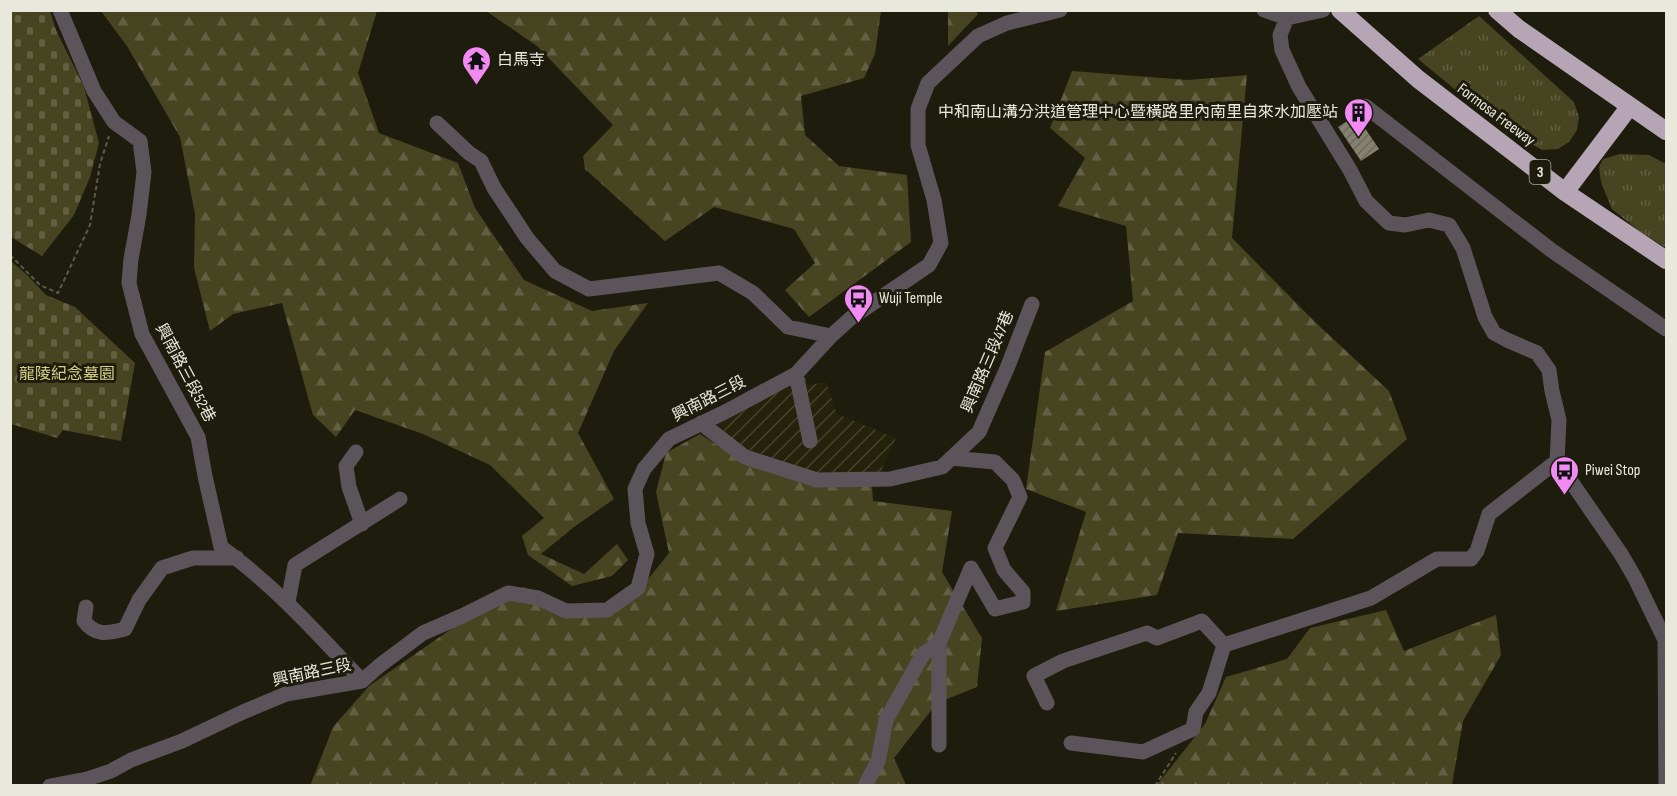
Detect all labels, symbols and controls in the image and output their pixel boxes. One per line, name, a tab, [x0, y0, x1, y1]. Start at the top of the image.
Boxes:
temple icon: 白馬寺	[460, 44, 492, 86]
place label: 白馬寺	[497, 51, 545, 70]
street label: Formosa Freeway	[1453, 80, 1539, 150]
building icon: 中和南山溝分洪道管理中心暨橫路里內南里自來水加壓站	[1343, 96, 1375, 138]
place label: 中和南山溝分洪道管理中心暨橫路里內南里自來水加壓站	[938, 103, 1338, 122]
road number: 3	[1530, 160, 1550, 184]
bus stop icon: Wuji Temple	[842, 282, 874, 324]
place label: Wuji Temple	[879, 289, 943, 308]
street label: 興南路三段47巷	[958, 308, 1018, 416]
street label: 興南路三段52巷	[151, 320, 219, 426]
park label: 龍陵紀念墓園	[19, 365, 115, 384]
street label: 興南路三段	[669, 372, 749, 426]
bus stop icon: Piwei Stop	[1548, 454, 1580, 496]
place label: Piwei Stop	[1585, 461, 1640, 480]
street label: 興南路三段	[271, 655, 353, 691]

